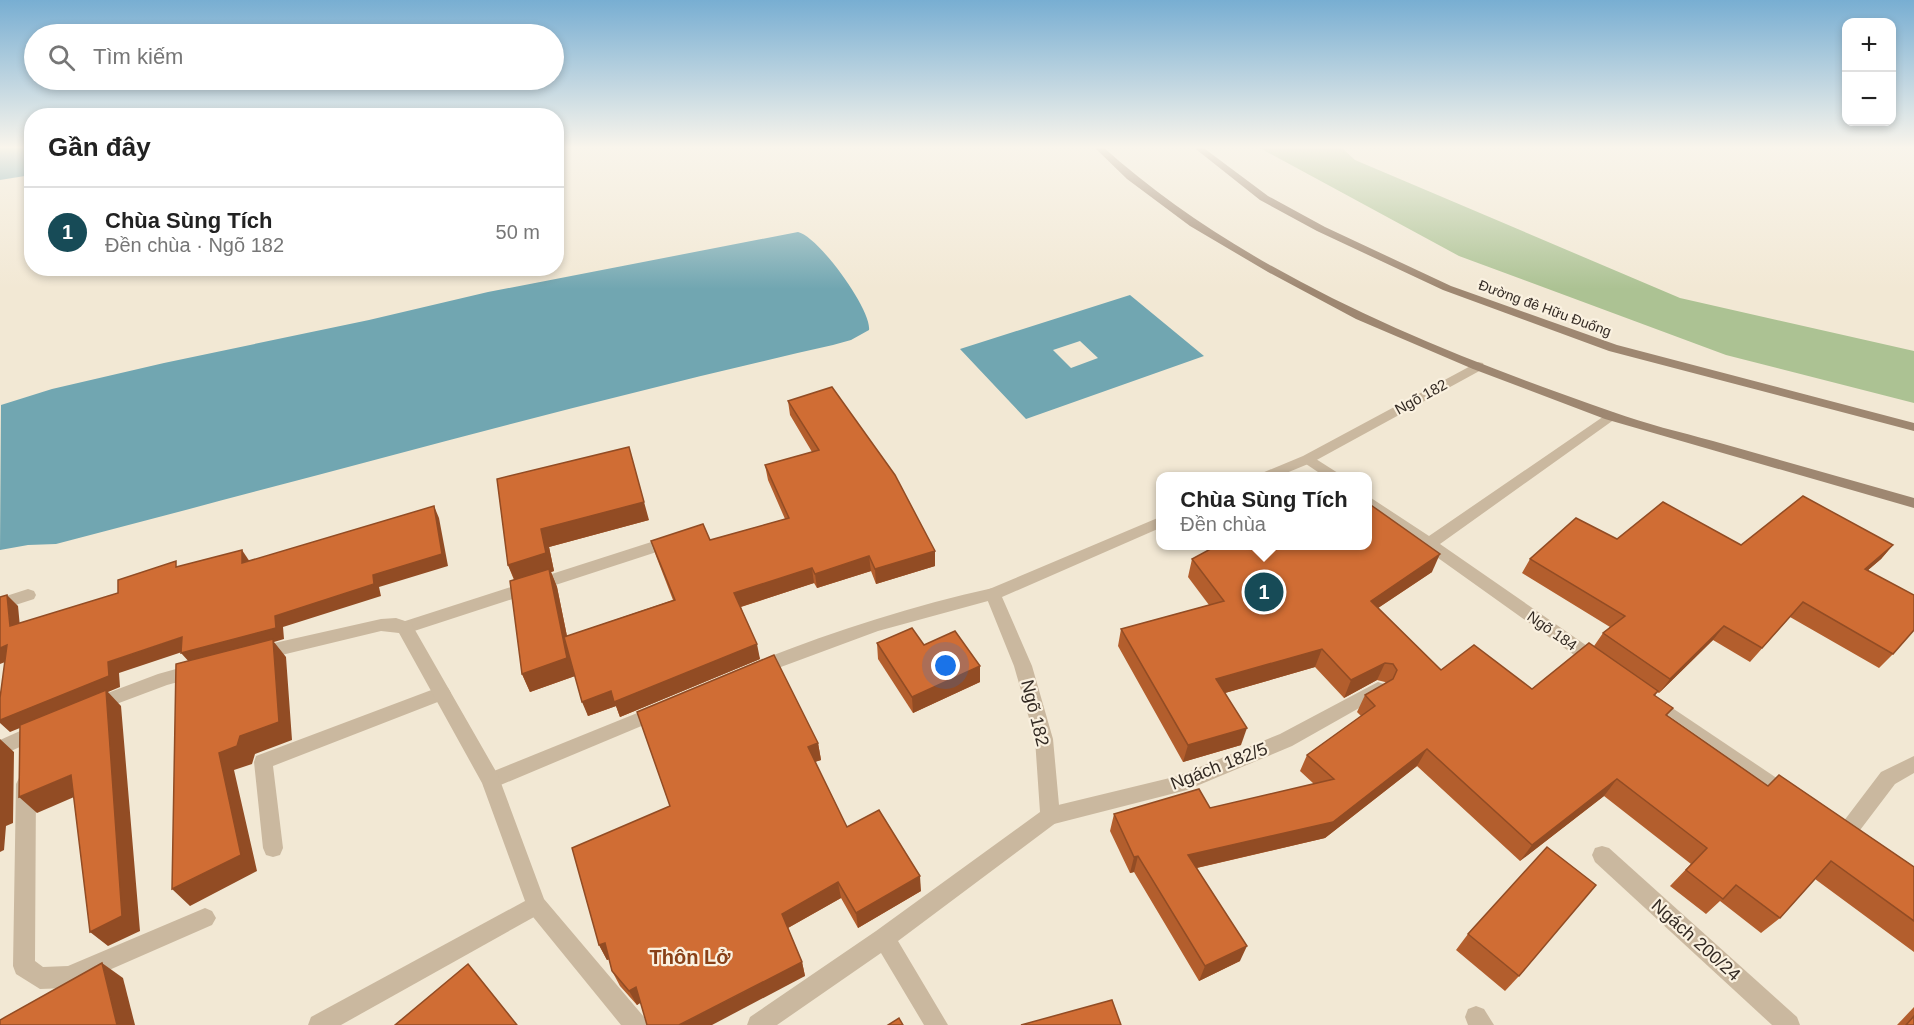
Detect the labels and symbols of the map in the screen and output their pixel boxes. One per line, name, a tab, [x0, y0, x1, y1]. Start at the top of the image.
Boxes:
street label: Đường đê Hữu Đuống	[1476, 277, 1614, 339]
street label: Ngõ 182	[1392, 375, 1450, 418]
pin: 1	[1244, 570, 1284, 614]
street label: Ngõ 184	[1524, 607, 1580, 654]
your location	[931, 651, 960, 680]
street label: Ngõ 182	[1017, 678, 1053, 748]
street label: Ngách 182/5	[1168, 738, 1270, 794]
street label: Ngách 200/24	[1648, 895, 1744, 985]
district label: Thôn Lở	[650, 946, 731, 968]

